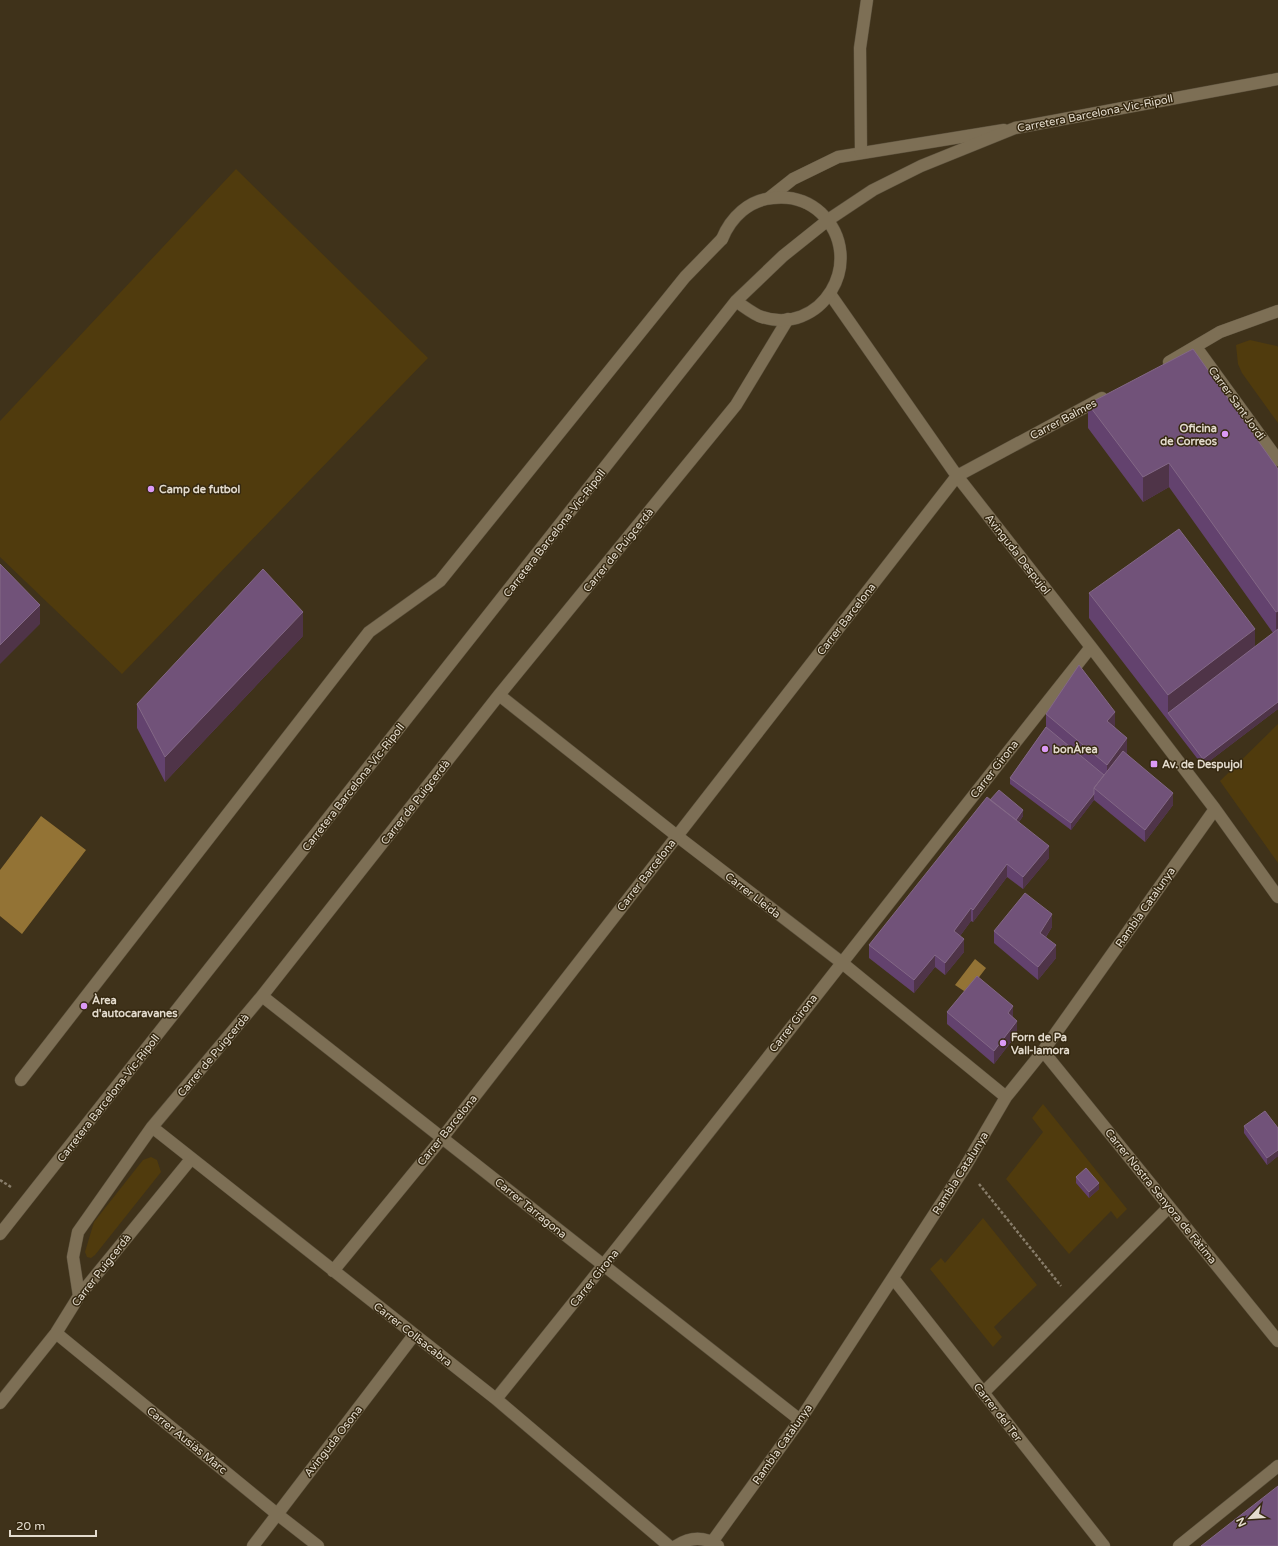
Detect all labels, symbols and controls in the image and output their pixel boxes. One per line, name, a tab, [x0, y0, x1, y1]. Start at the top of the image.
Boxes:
street label: Carretera Barcelona-Vic-Ripoll	[1016, 92, 1174, 135]
street label: Carrer Sant Jordi	[1206, 364, 1268, 443]
street label: Carrer Balmes	[1028, 396, 1099, 442]
place label: Oficina de Correos	[1160, 422, 1218, 448]
marker: Oficina de Correos	[1220, 429, 1230, 439]
street label: Carretera Barcelona-Vic-Ripoll	[501, 467, 608, 600]
place label: Camp de futbol	[159, 483, 240, 497]
marker: Camp de futbol	[146, 484, 156, 494]
street label: Carrer de Puigcerdà	[581, 506, 656, 595]
street label: Avinguda Despujol	[982, 512, 1053, 597]
street label: Carrer Barcelona	[814, 581, 878, 658]
street label: Carretera Barcelona-Vic-Ripoll	[300, 721, 407, 854]
street label: Carrer Girona	[968, 738, 1021, 801]
place label: bonÀrea	[1053, 742, 1098, 756]
marker: bonÀrea	[1040, 744, 1050, 754]
street label: Carrer de Puigcerdà	[378, 757, 453, 847]
place label: Av. de Despujol	[1162, 758, 1243, 772]
marker: Av. de Despujol	[1149, 759, 1159, 769]
street label: Carrer Barcelona	[614, 837, 678, 914]
street label: Rambla Catalunya	[1113, 865, 1178, 950]
street label: Carrer Lleida	[722, 870, 783, 921]
street label: Carrer Girona	[767, 992, 820, 1055]
place label: Àrea d'autocaravanes	[92, 993, 178, 1020]
marker: Àrea d'autocaravanes	[79, 1001, 89, 1011]
street label: Carrer de Puigcerdà	[175, 1011, 252, 1099]
place label: Forn de Pa Vall-lamora	[1011, 1031, 1070, 1057]
street label: Carretera Barcelona-Vic-Ripoll	[55, 1032, 162, 1165]
marker: Forn de Pa Vall-lamora	[998, 1038, 1008, 1048]
street label: Carrer Barcelona	[415, 1092, 480, 1168]
street label: Carrer Nostra Senyora de Fàtima	[1102, 1126, 1219, 1266]
street label: Rambla Catalunya	[930, 1130, 991, 1217]
street label: Carrer Tarragona	[492, 1175, 569, 1241]
street label: Carrer Puigcerdà	[69, 1232, 134, 1309]
street label: Carrer Girona	[567, 1247, 621, 1310]
street label: Carrer Collsacabra	[371, 1300, 454, 1369]
street label: Carrer del Ter	[971, 1380, 1025, 1445]
street label: Rambla Catalunya	[750, 1402, 815, 1487]
street label: Avinguda Osona	[302, 1403, 365, 1479]
street label: Carrer Ausiàs Marc	[144, 1404, 229, 1477]
north arrow	[1230, 1498, 1270, 1538]
scale bar	[10, 1512, 96, 1538]
text: N	[1234, 1515, 1249, 1529]
text: 20 m	[16, 1519, 45, 1533]

